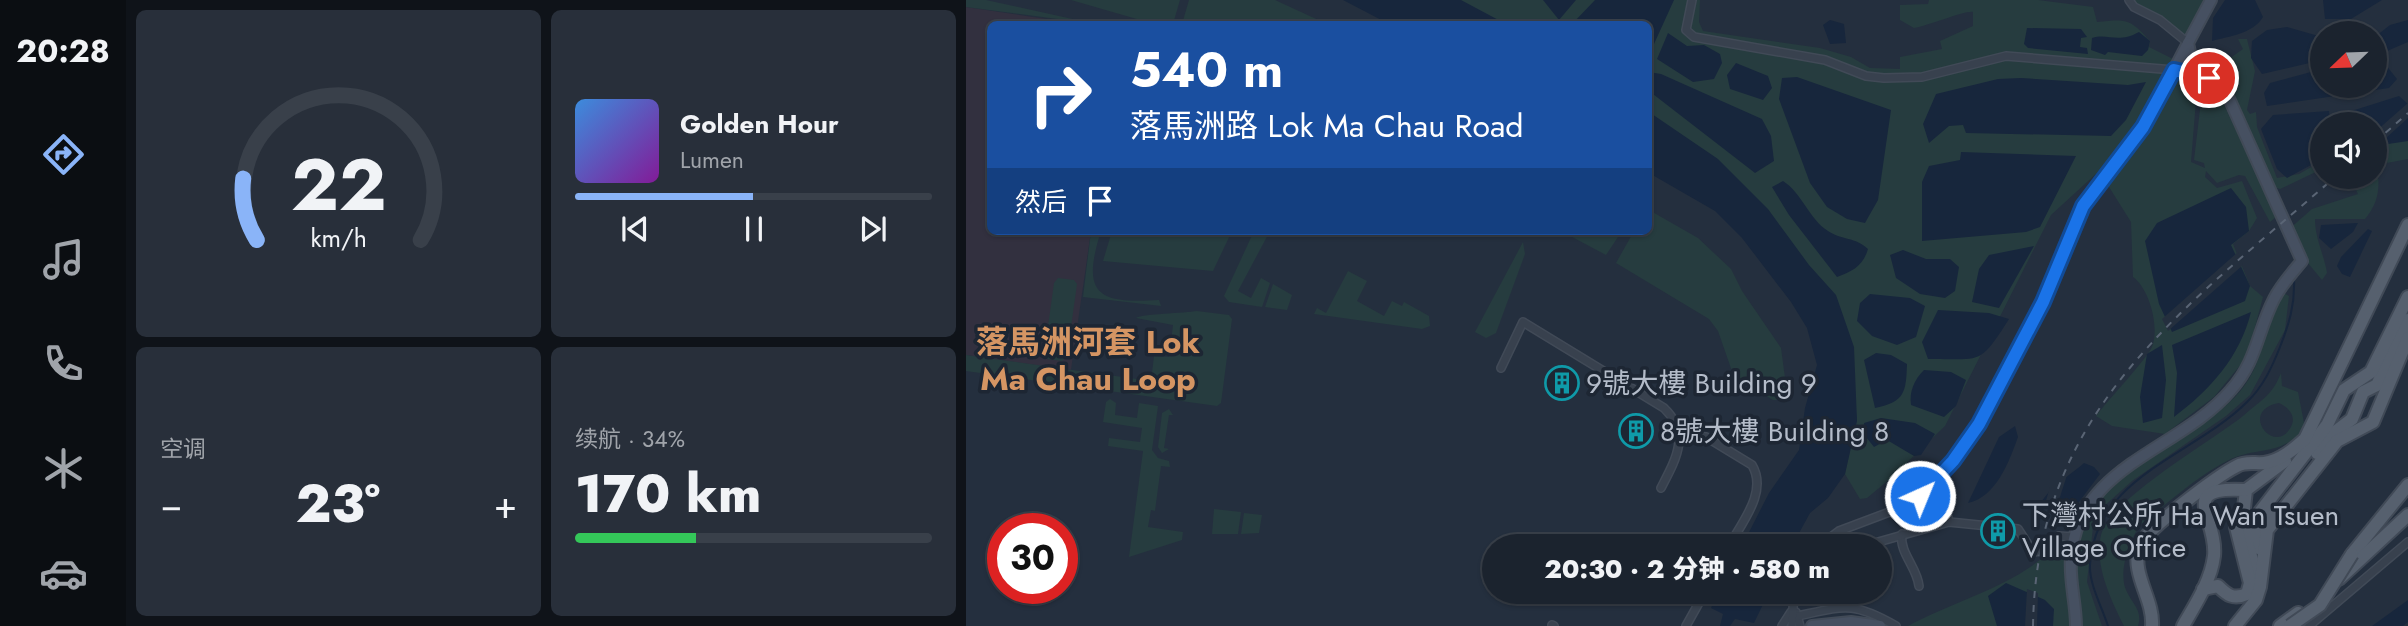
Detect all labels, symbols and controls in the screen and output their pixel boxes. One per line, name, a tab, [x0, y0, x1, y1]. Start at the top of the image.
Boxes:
north arrow	[2310, 21, 2387, 98]
map controls	[2310, 21, 2387, 189]
text: 20:28	[16, 28, 110, 74]
text: 540 m	[1130, 35, 1283, 105]
pin	[2179, 48, 2239, 108]
icon: right	[1015, 49, 1106, 140]
icon: arrive	[2190, 59, 2228, 97]
text: 落馬洲路 Lok Ma Chau Road	[1130, 103, 1524, 149]
text: Golden Hour	[680, 105, 839, 143]
button: sound	[2310, 112, 2387, 189]
icon: directions	[39, 130, 88, 179]
text: 22	[291, 132, 386, 237]
text: Lumen	[680, 143, 744, 177]
icon: arrive	[1081, 182, 1119, 220]
text: 然后	[1015, 183, 1067, 221]
icon: previous	[616, 210, 654, 248]
icon: pause	[735, 210, 773, 248]
icon: next	[854, 210, 892, 248]
text: km/h	[310, 220, 367, 256]
icon: music	[39, 235, 88, 284]
district label: 落馬洲河套 Lok Ma Chau Loop	[976, 319, 1200, 402]
icon: phone	[39, 339, 88, 388]
place label: 9號大樓 Building 9	[1586, 363, 1817, 404]
building icon: 9號大樓 Building 9	[1543, 364, 1581, 402]
place label: 8號大樓 Building 8	[1660, 411, 1889, 452]
building icon: 8號大樓 Building 8	[1617, 412, 1655, 450]
text: 续航 · 34%	[575, 422, 685, 456]
text: 空调	[160, 432, 206, 466]
icon: climate	[39, 444, 88, 493]
text: 170 km	[575, 456, 761, 532]
position arrow	[1883, 459, 1957, 533]
text: 23°	[296, 466, 380, 542]
text: −	[160, 477, 182, 532]
text: +	[494, 477, 517, 532]
place label: 下灣村公所 Ha Wan Tsuen Village Office	[2022, 495, 2339, 568]
building icon: 下灣村公所 Ha Wan Tsuen Village Office	[1979, 512, 2017, 550]
speed limit sign: 30	[987, 513, 1078, 604]
icon: car	[39, 549, 88, 598]
text: 20:30 · 2 分钟 · 580 m	[1544, 550, 1830, 588]

